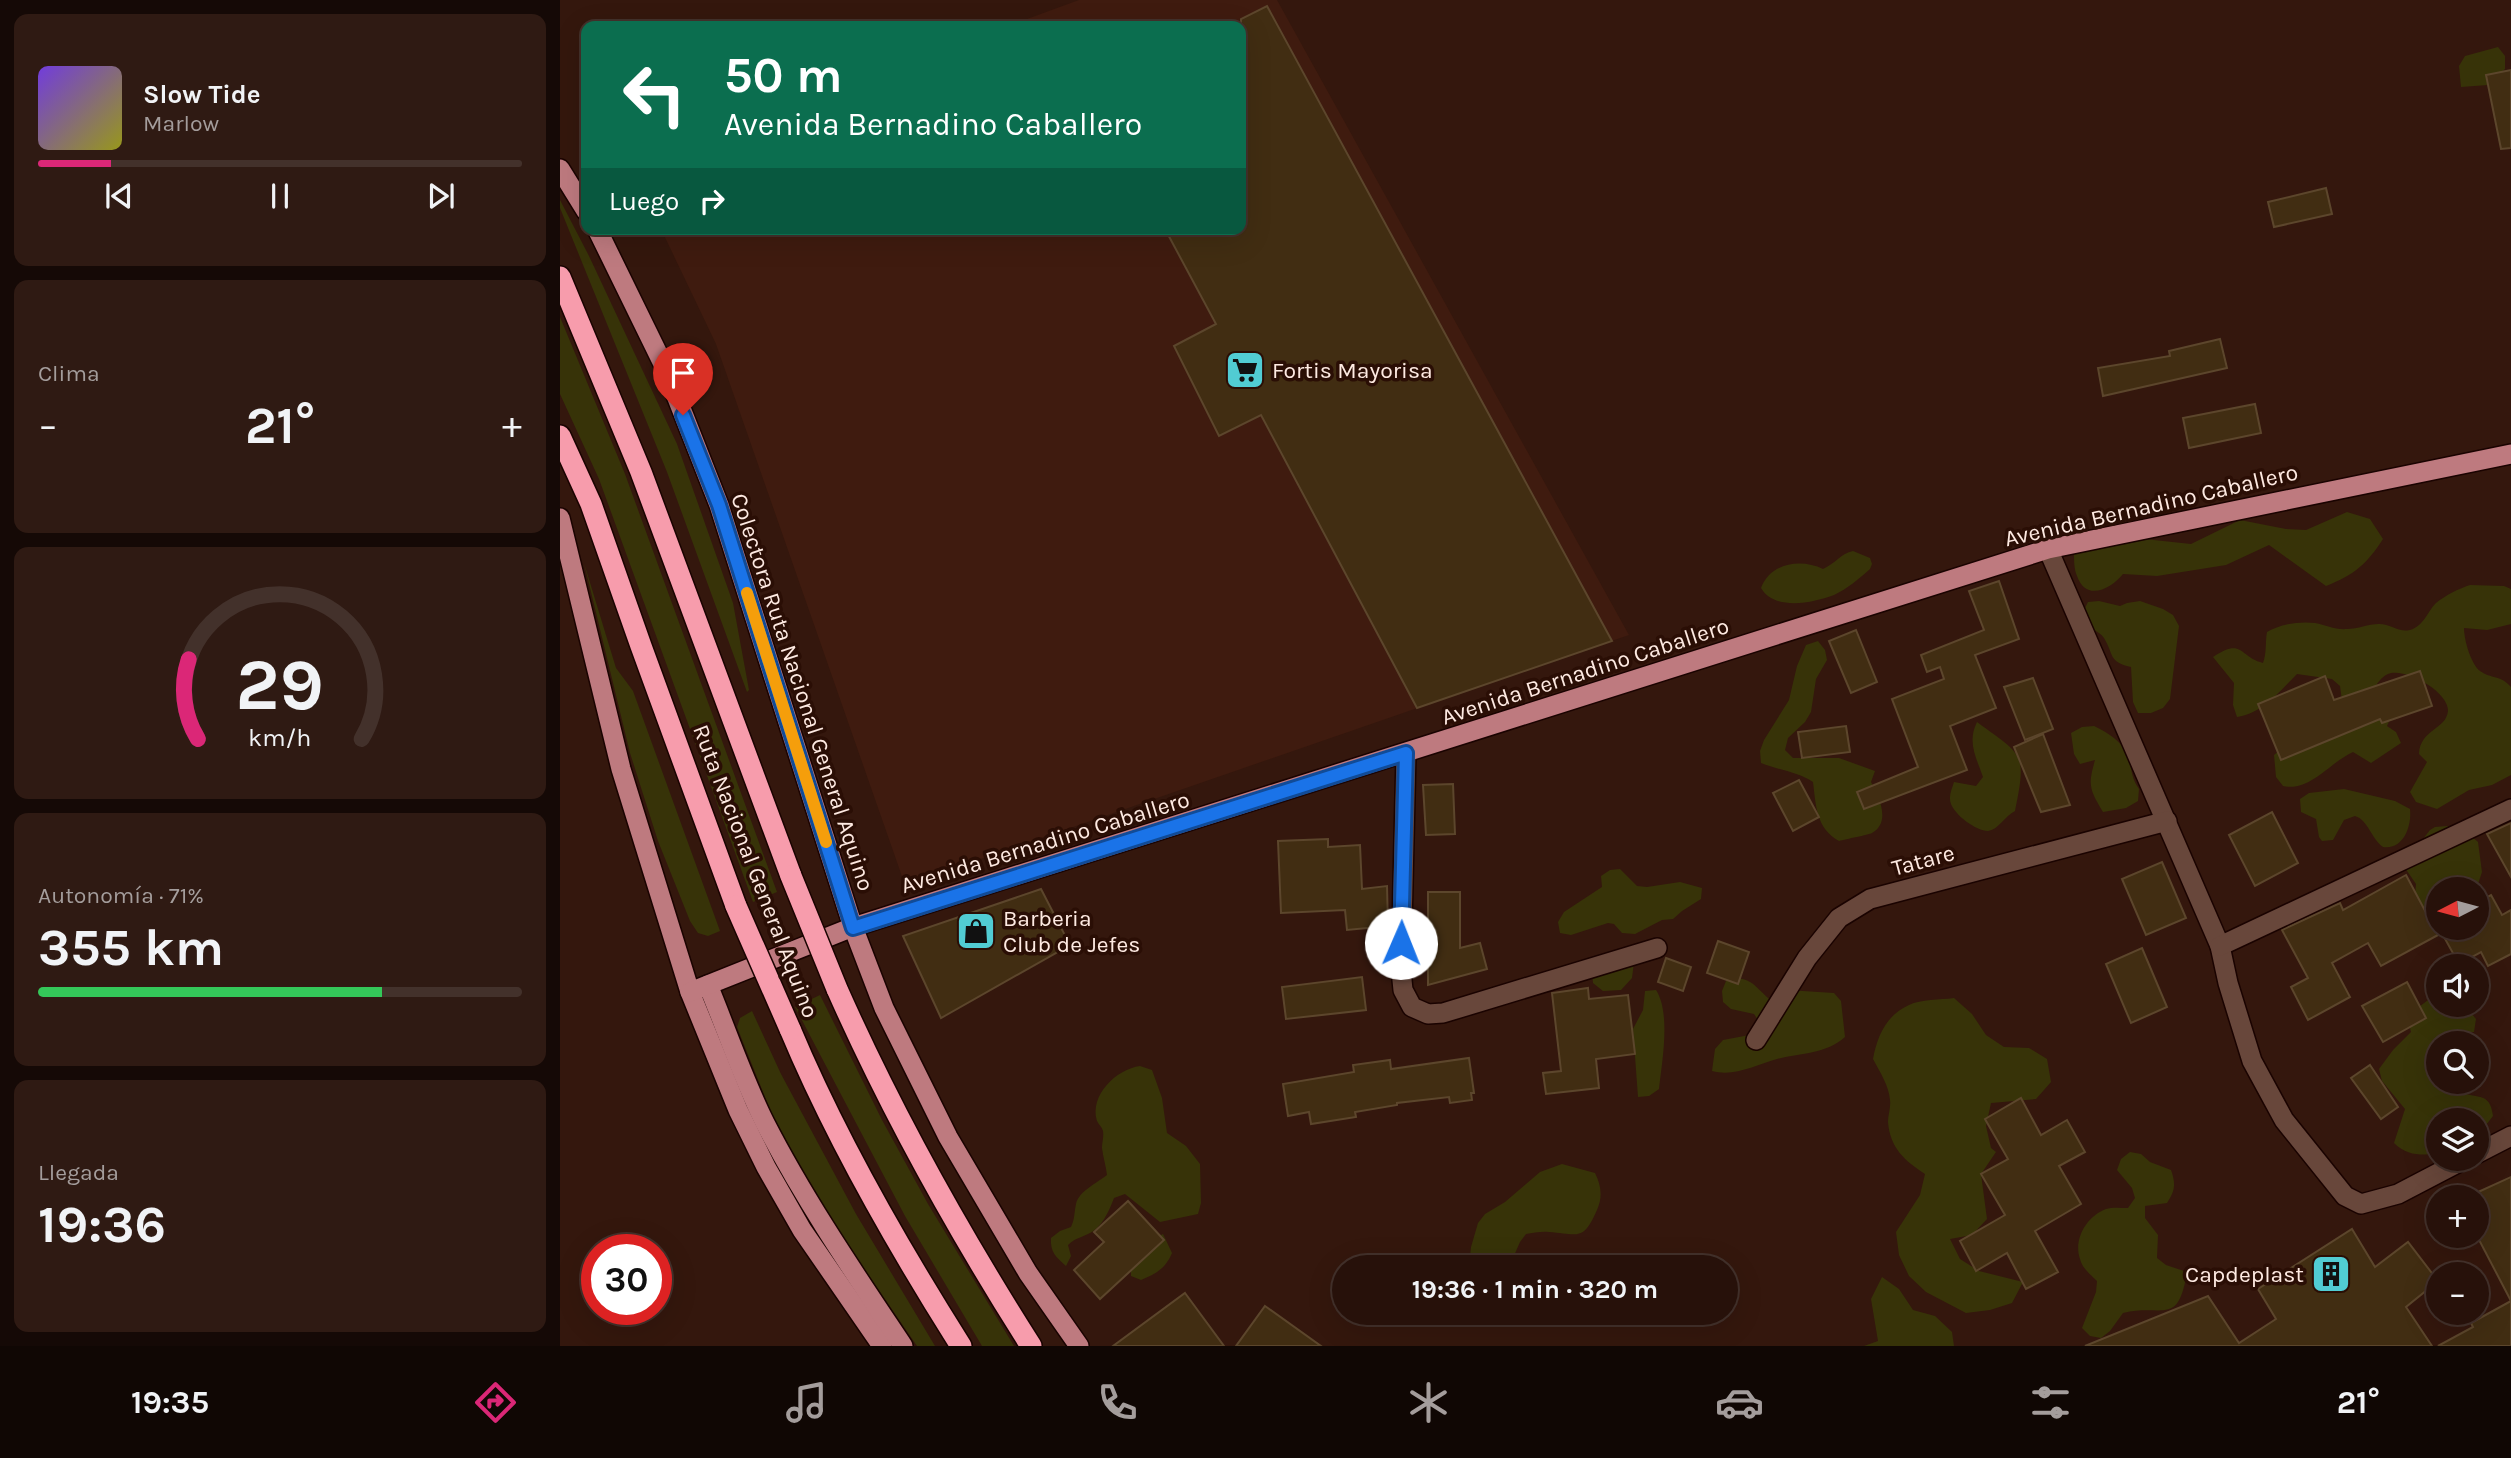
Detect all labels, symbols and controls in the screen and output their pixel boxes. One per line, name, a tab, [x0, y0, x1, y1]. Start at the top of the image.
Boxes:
text: 50 m	[724, 47, 842, 104]
icon: left	[609, 49, 700, 140]
text: Slow Tide	[143, 79, 261, 110]
text: Avenida Bernadino Caballero	[724, 106, 1142, 143]
text: Marlow	[143, 110, 219, 137]
icon: previous	[100, 177, 138, 215]
icon: pause	[261, 177, 299, 215]
icon: next	[422, 177, 460, 215]
icon: right	[693, 182, 731, 220]
text: Luego	[609, 186, 679, 217]
pin	[653, 343, 713, 415]
supermarket icon: Fortis Mayorisa	[1224, 349, 1266, 391]
icon: arrive	[664, 354, 702, 392]
place label: Fortis Mayorisa	[1272, 357, 1433, 384]
text: Clima	[38, 360, 100, 387]
text: 21°	[245, 395, 315, 456]
text: −	[38, 403, 58, 448]
text: +	[502, 403, 522, 448]
street label: Avenida Bernadino Caballero	[2002, 459, 2301, 552]
street label: Colectora Ruta Nacional General Aquino	[726, 490, 880, 894]
street label: Avenida Bernadino Caballero	[1438, 612, 1732, 731]
text: 29	[236, 642, 324, 727]
street label: Ruta Nacional General Aquino	[687, 720, 825, 1022]
text: km/h	[248, 723, 312, 752]
street label: Avenida Bernadino Caballero	[897, 786, 1193, 899]
street label: Tatare	[1889, 839, 1957, 882]
north arrow	[2426, 877, 2488, 940]
map controls	[2426, 877, 2489, 1325]
text: Autonomía · 71%	[38, 882, 204, 909]
place label: Barberia Club de Jefes	[1003, 905, 1140, 958]
position arrow	[1364, 906, 1438, 980]
shop icon: Barberia Club de Jefes	[955, 910, 997, 952]
text: 355 km	[38, 917, 224, 978]
button: sound	[2426, 954, 2489, 1017]
button: search	[2426, 1031, 2489, 1094]
button: layers	[2426, 1108, 2489, 1171]
text: Llegada	[38, 1159, 119, 1186]
button: +	[2426, 1185, 2489, 1248]
text: 19:36	[38, 1194, 166, 1255]
speed limit sign: 30	[581, 1234, 672, 1325]
building icon: Capdeplast	[2310, 1253, 2352, 1295]
place label: Capdeplast	[2185, 1261, 2304, 1288]
button: −	[2426, 1262, 2489, 1325]
text: 19:36 · 1 min · 320 m	[1412, 1274, 1658, 1305]
icon: directions	[471, 1378, 520, 1427]
icon: music	[782, 1378, 831, 1427]
icon: phone	[1093, 1378, 1142, 1427]
icon: climate	[1404, 1378, 1453, 1427]
icon: car	[1715, 1378, 1764, 1427]
icon: filters	[2026, 1378, 2075, 1427]
text: 19:35	[131, 1384, 209, 1421]
text: 21°	[2337, 1384, 2380, 1421]

